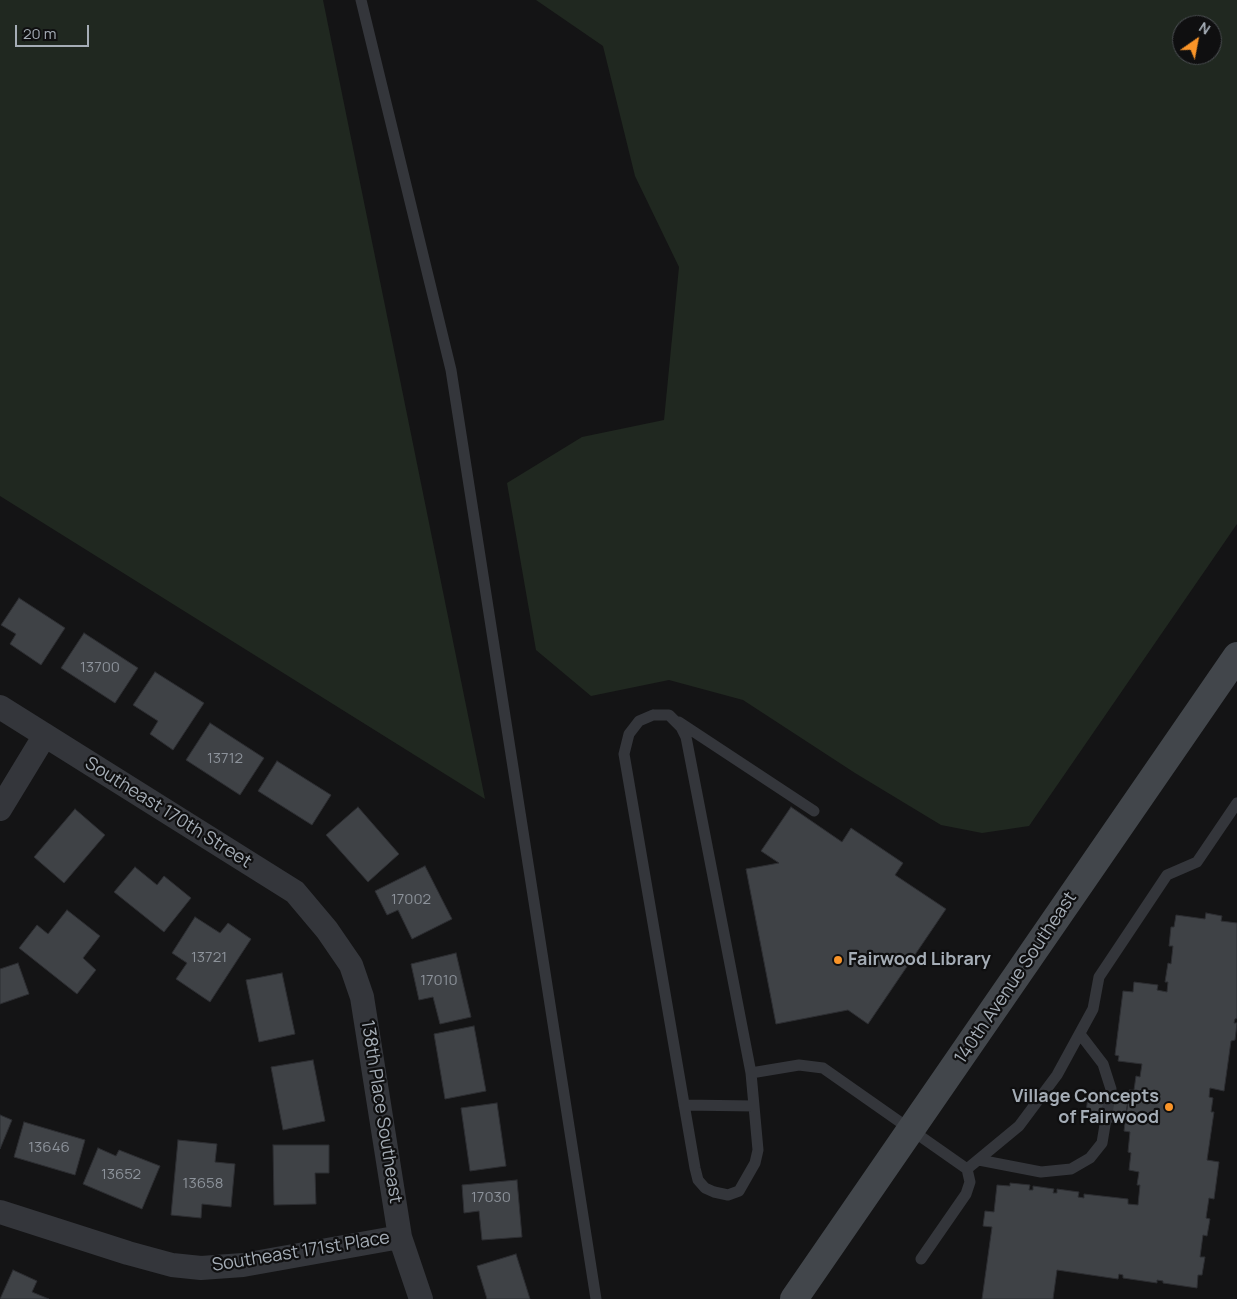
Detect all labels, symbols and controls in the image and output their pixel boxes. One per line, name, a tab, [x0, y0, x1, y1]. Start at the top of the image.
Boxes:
scale bar	[18, 15, 91, 47]
north arrow	[1172, 15, 1222, 65]
text: N	[1196, 17, 1214, 39]
text: 20 m	[23, 23, 56, 44]
house number: 13700	[80, 659, 120, 677]
house number: 13712	[207, 750, 243, 768]
street label: Southeast 170th Street	[81, 753, 255, 873]
street label: 140th Avenue Southeast	[950, 888, 1082, 1068]
house number: 17002	[391, 891, 431, 909]
house number: 13721	[191, 949, 227, 967]
place label: Fairwood Library	[848, 949, 991, 971]
marker: Fairwood Library	[832, 954, 844, 966]
house number: 17010	[420, 972, 458, 990]
street label: 138th Place Southeast	[356, 1019, 406, 1205]
place label: Village Concepts of Fairwood	[1012, 1086, 1159, 1128]
marker: Village Concepts of Fairwood	[1163, 1101, 1175, 1113]
house number: 13646	[28, 1139, 70, 1157]
house number: 13652	[101, 1166, 141, 1184]
house number: 13658	[183, 1175, 223, 1193]
house number: 17030	[471, 1189, 511, 1207]
street label: Southeast 171st Place	[211, 1227, 391, 1277]

